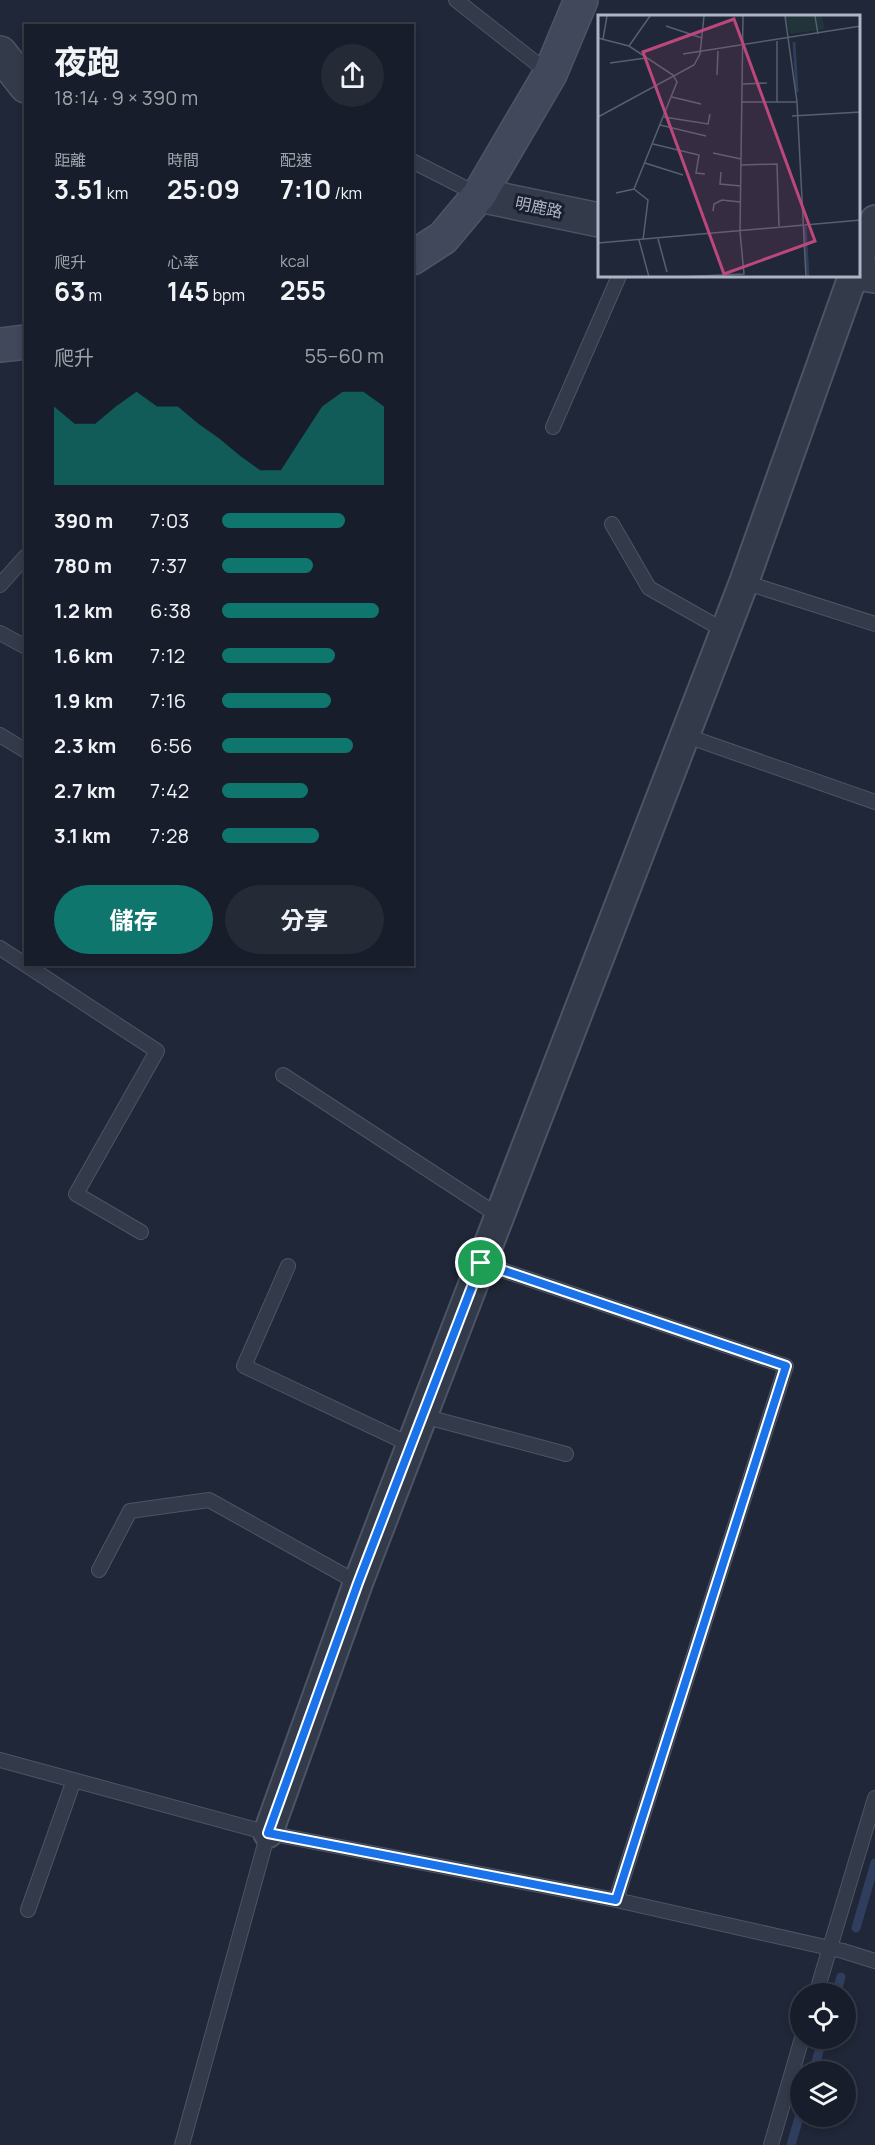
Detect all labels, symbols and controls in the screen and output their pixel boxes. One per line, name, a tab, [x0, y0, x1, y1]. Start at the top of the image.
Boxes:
inset map	[598, 15, 860, 278]
text: 夜跑	[54, 39, 120, 84]
button: share	[321, 44, 384, 107]
text: 18:14 · 9 × 390 m	[54, 84, 198, 111]
text: 距離	[54, 149, 86, 171]
text: 時間	[167, 149, 199, 171]
text: 配速	[280, 149, 312, 171]
text: 3.51	[54, 171, 104, 207]
text: 25:09	[167, 171, 240, 207]
text: 7:10	[280, 171, 331, 207]
text: km	[104, 182, 128, 204]
text: /km	[331, 182, 362, 204]
street label: 明鹿路	[513, 191, 565, 223]
text: kcal	[280, 250, 309, 272]
text: 爬升	[54, 251, 86, 273]
text: 心率	[167, 251, 199, 273]
text: 255	[280, 272, 326, 308]
text: 63	[54, 273, 85, 309]
text: 145	[167, 273, 209, 309]
text: m	[85, 284, 102, 306]
text: bpm	[209, 284, 245, 306]
text: 55–60 m	[305, 342, 384, 369]
text: 爬升	[54, 344, 94, 371]
text: 390 m	[54, 507, 113, 534]
text: 7:03	[150, 507, 189, 534]
text: 780 m	[54, 552, 112, 579]
text: 7:37	[150, 552, 187, 579]
text: 1.2 km	[54, 597, 113, 624]
text: 6:38	[150, 597, 191, 624]
text: 1.6 km	[54, 642, 113, 669]
text: 7:12	[150, 642, 185, 669]
text: 1.9 km	[54, 687, 113, 714]
text: 7:16	[150, 687, 186, 714]
text: 2.3 km	[54, 732, 116, 759]
text: 6:56	[150, 732, 192, 759]
text: 2.7 km	[54, 777, 115, 804]
text: 7:42	[150, 777, 189, 804]
text: 3.1 km	[54, 822, 111, 849]
text: 7:28	[150, 822, 189, 849]
button: 儲存	[54, 885, 213, 954]
button: 分享	[225, 885, 384, 954]
pin	[455, 1237, 506, 1288]
icon: arrive	[464, 1246, 497, 1279]
map controls	[790, 1983, 856, 2127]
button: locate	[790, 1983, 856, 2049]
button: layers	[790, 2061, 856, 2127]

